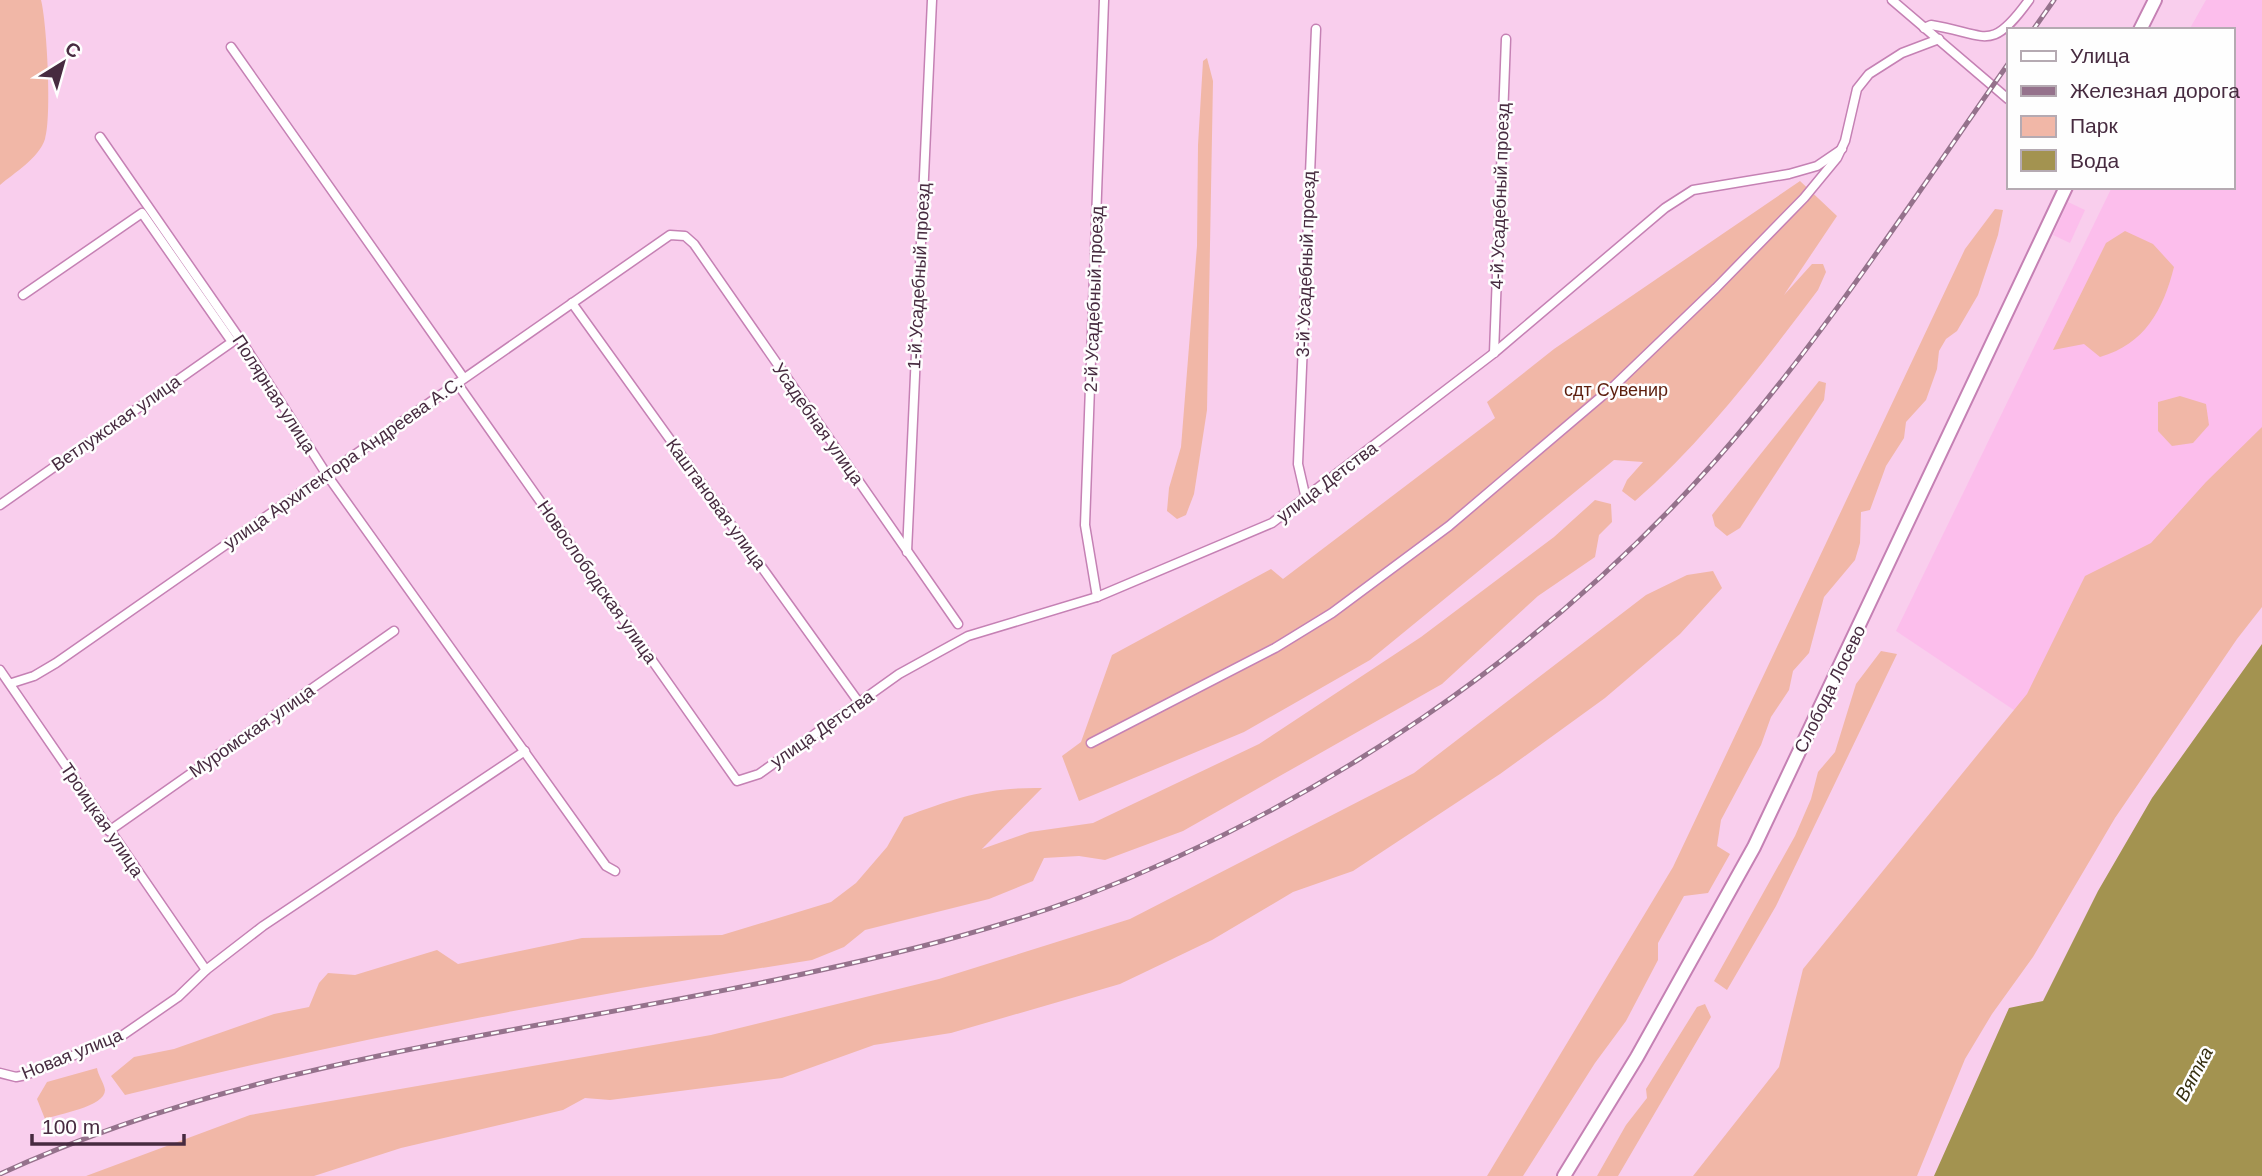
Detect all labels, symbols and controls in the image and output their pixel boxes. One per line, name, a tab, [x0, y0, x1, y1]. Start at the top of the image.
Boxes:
north arrow	[28, 28, 98, 98]
legend	[2007, 28, 2234, 189]
text: С	[61, 37, 85, 63]
text: Улица	[2070, 44, 2130, 67]
text: Железная дорога	[2070, 79, 2240, 102]
street label: 4-й Усадебный проезд	[1487, 102, 1513, 290]
text: Парк	[2070, 114, 2118, 137]
text: Вода	[2070, 149, 2119, 172]
street label: 3-й Усадебный проезд	[1293, 170, 1319, 358]
street label: 1-й Усадебный проезд	[904, 182, 934, 370]
street label: 2-й Усадебный проезд	[1081, 205, 1107, 393]
street label: Полярная улица	[228, 331, 320, 458]
street label: Усадебная улица	[768, 359, 868, 490]
street label: Ветлужская улица	[48, 371, 185, 475]
street label: улица Архитектора Андреева А.С.	[220, 373, 466, 553]
park label: сдт Сувенир	[1564, 380, 1668, 400]
street label: Каштановая улица	[662, 435, 771, 574]
street label: улица Детства	[1273, 437, 1382, 526]
street label: Новослободская улица	[533, 497, 661, 668]
street label: Слобода Лосево	[1790, 622, 1870, 756]
street label: Муромская улица	[186, 680, 319, 782]
street label: улица Детства	[767, 686, 878, 772]
street label: Троицкая улица	[57, 759, 148, 881]
street label: Новая улица	[19, 1024, 126, 1083]
water label: Вятка	[2171, 1043, 2217, 1105]
scale bar	[32, 1102, 184, 1146]
text: 100 m	[42, 1115, 100, 1138]

